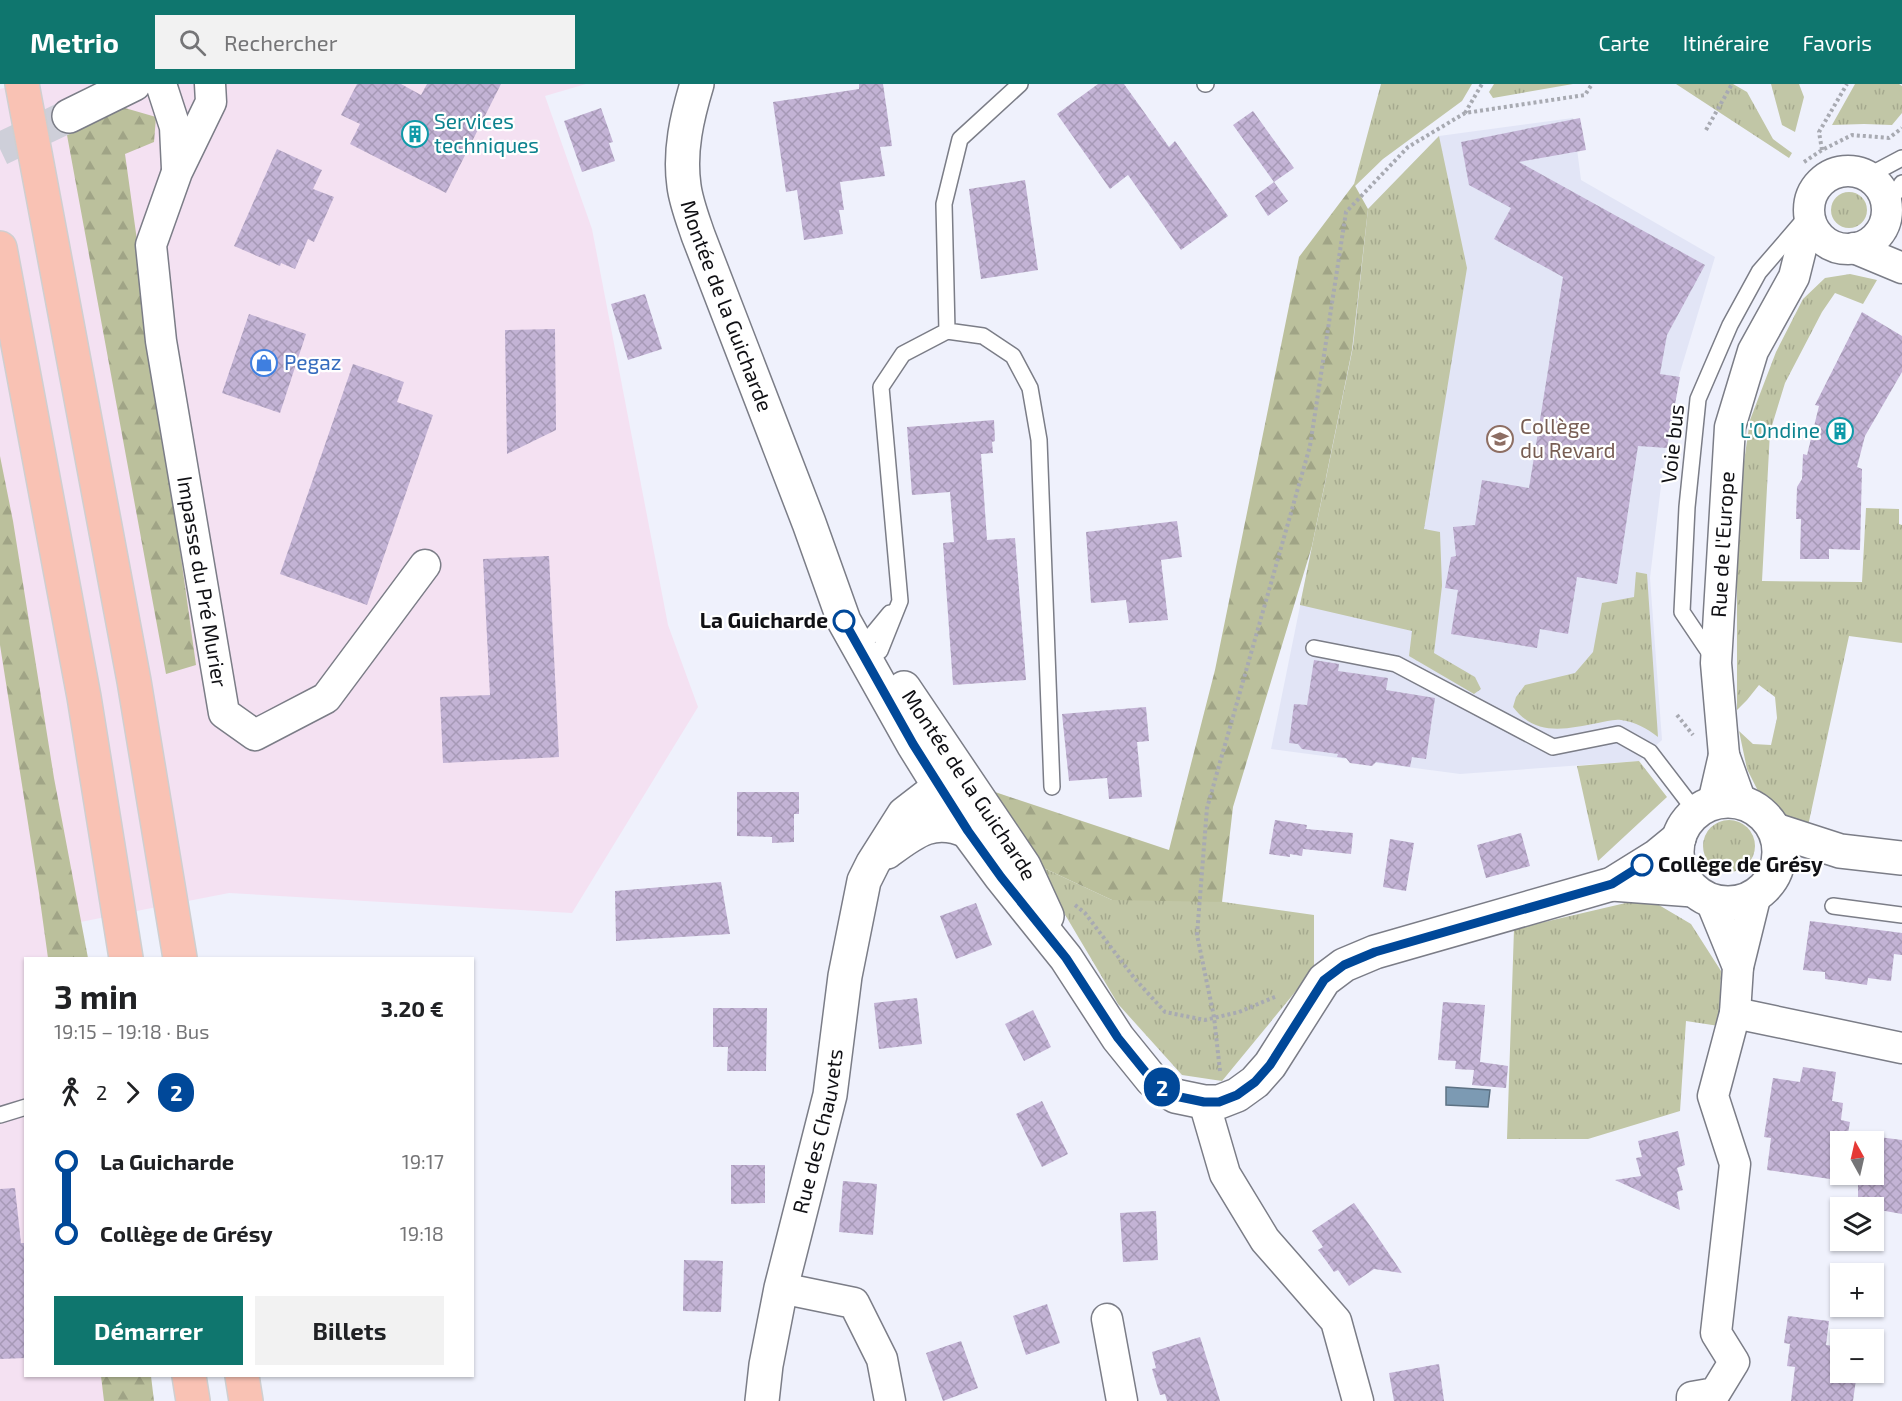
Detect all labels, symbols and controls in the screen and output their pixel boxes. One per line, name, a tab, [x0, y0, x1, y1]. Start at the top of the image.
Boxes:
search box	[155, 15, 575, 69]
text: Metrio	[30, 25, 119, 59]
icon: search	[176, 26, 209, 59]
text: Rechercher	[224, 29, 337, 55]
text: Carte	[1598, 30, 1650, 55]
text: Itinéraire	[1683, 30, 1769, 55]
text: Favoris	[1802, 30, 1872, 55]
place label: Services techniques	[434, 108, 539, 157]
building icon: Services techniques	[400, 119, 430, 149]
street label: Montée de la Guicharde	[676, 197, 779, 415]
shop icon: Pegaz	[249, 348, 279, 378]
place label: Pegaz	[284, 349, 341, 374]
street label: Voie bus	[1655, 403, 1688, 485]
place label: Collège du Revard	[1520, 413, 1616, 462]
building icon: L'Ondine	[1825, 416, 1855, 446]
place label: L'Ondine	[1740, 417, 1820, 442]
school or university icon: Collège du Revard	[1485, 424, 1515, 454]
street label: Rue de l'Europe	[1705, 471, 1738, 618]
street label: Impasse du Pré Murier	[173, 474, 234, 690]
place label: La Guicharde	[700, 607, 828, 632]
marker: La Guicharde	[833, 610, 855, 632]
street label: Montée de la Guicharde	[898, 684, 1043, 884]
place label: Collège de Grésy	[1658, 851, 1823, 877]
marker: Collège de Grésy	[1631, 854, 1653, 876]
text: 3 min	[54, 976, 138, 1016]
text: 3.20 €	[381, 995, 444, 1021]
text: 19:15 – 19:18 · Bus	[54, 1019, 209, 1043]
street label: Rue des Chauvets	[786, 1047, 847, 1216]
line badge: 2	[1142, 1068, 1182, 1106]
text: 2	[1156, 1075, 1168, 1100]
icon: walk	[54, 1076, 87, 1109]
icon: forward	[116, 1076, 149, 1109]
text: 2	[96, 1080, 107, 1104]
text: 2	[170, 1080, 182, 1105]
north arrow	[1830, 1131, 1884, 1185]
map controls	[1830, 1131, 1884, 1383]
text: La Guicharde	[100, 1148, 234, 1174]
text: 19:17	[402, 1149, 444, 1173]
button: layers	[1830, 1197, 1884, 1251]
text: Collège de Grésy	[100, 1220, 273, 1246]
text: 19:18	[400, 1221, 444, 1245]
button: +	[1830, 1263, 1884, 1317]
button: Démarrer	[54, 1296, 243, 1365]
button: Billets	[255, 1296, 444, 1365]
button: −	[1830, 1329, 1884, 1383]

